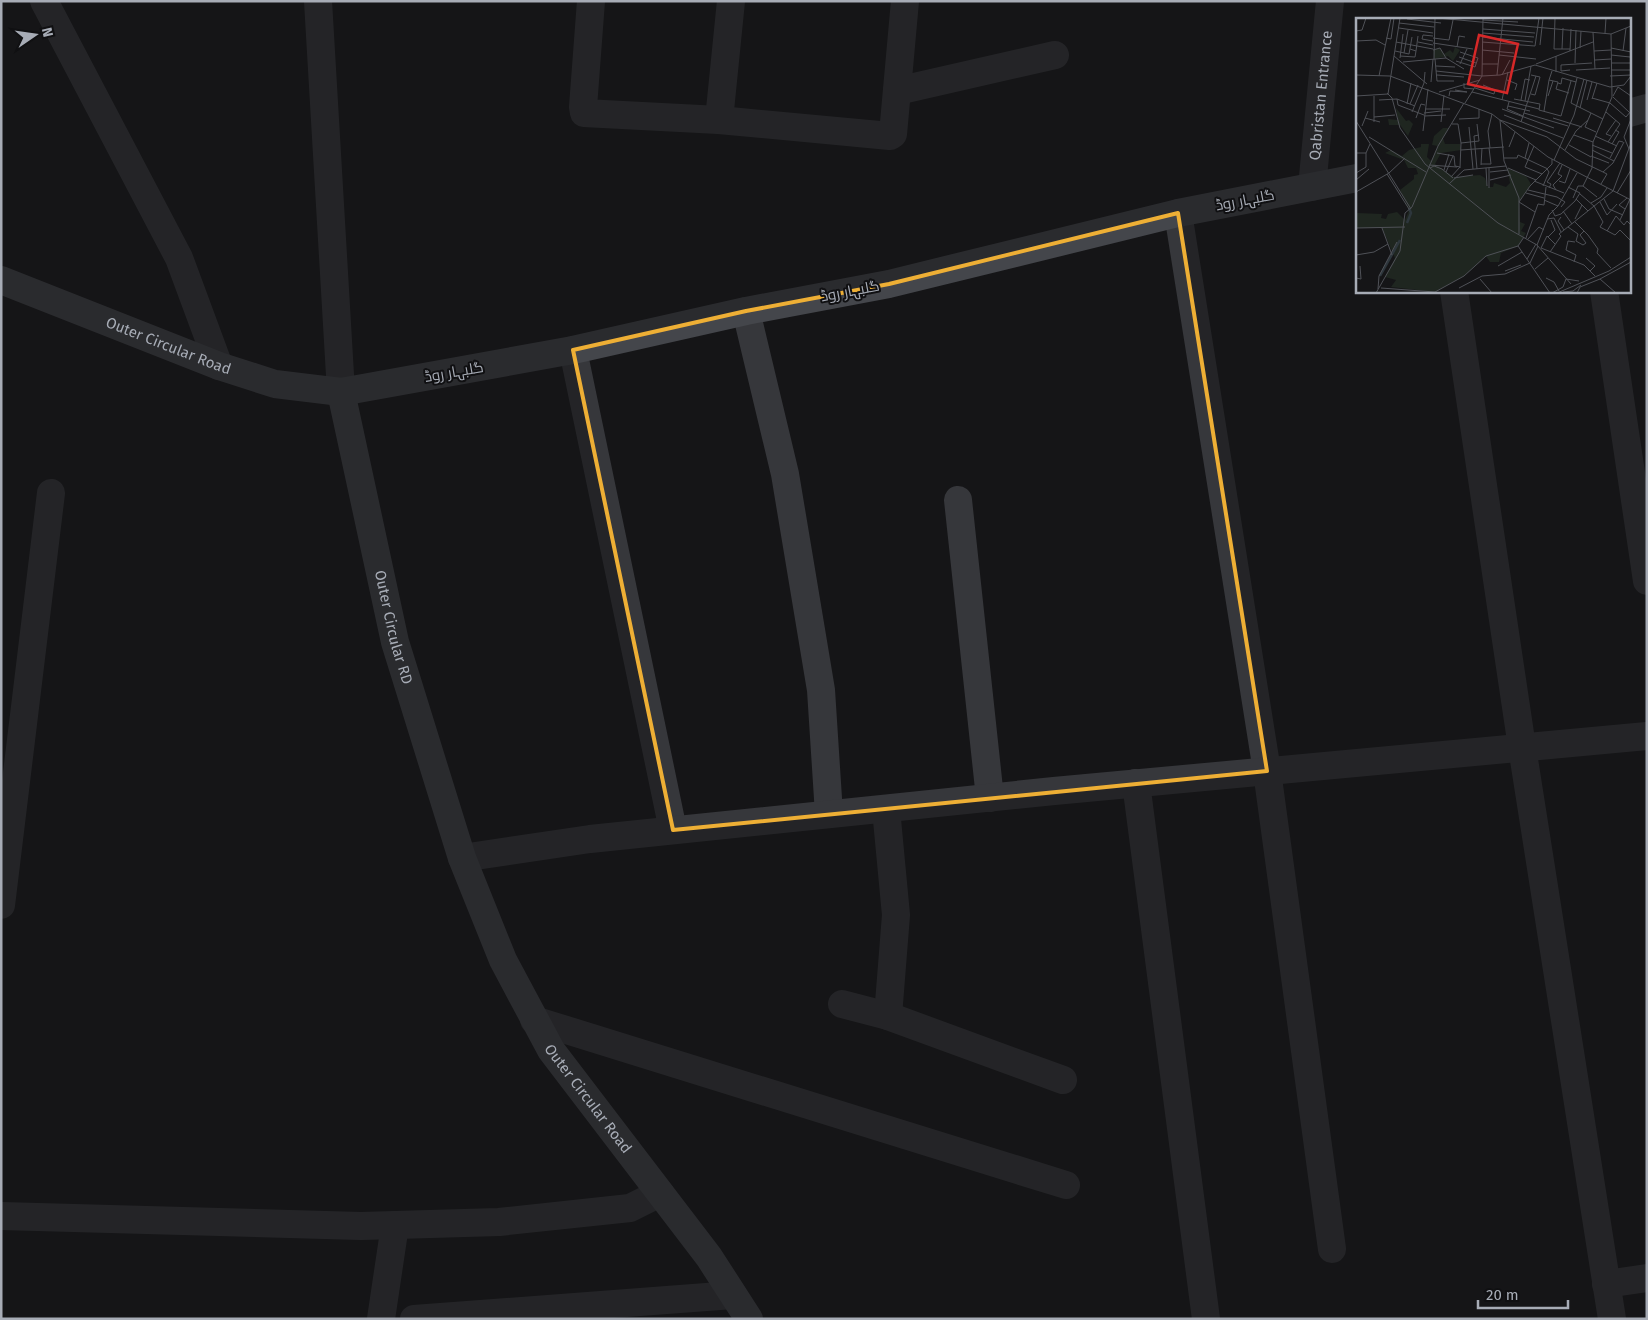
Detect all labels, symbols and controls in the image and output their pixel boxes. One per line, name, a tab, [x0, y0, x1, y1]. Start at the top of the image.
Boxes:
north arrow	[10, 10, 60, 60]
inset map	[1356, 18, 1630, 292]
text: N	[38, 26, 57, 39]
street label: Qabristan Entrance	[1306, 30, 1336, 161]
street label: گلبہار روڈ	[1214, 185, 1276, 216]
street label: گلبہار روڈ	[819, 276, 881, 307]
street label: Outer Circular Road	[103, 313, 233, 378]
street label: گلبہار روڈ	[423, 358, 485, 388]
street label: Outer Circular RD	[371, 568, 417, 686]
street label: Outer Circular Road	[541, 1041, 636, 1157]
scale bar	[1478, 1278, 1568, 1310]
text: 20 m	[1486, 1286, 1519, 1304]

